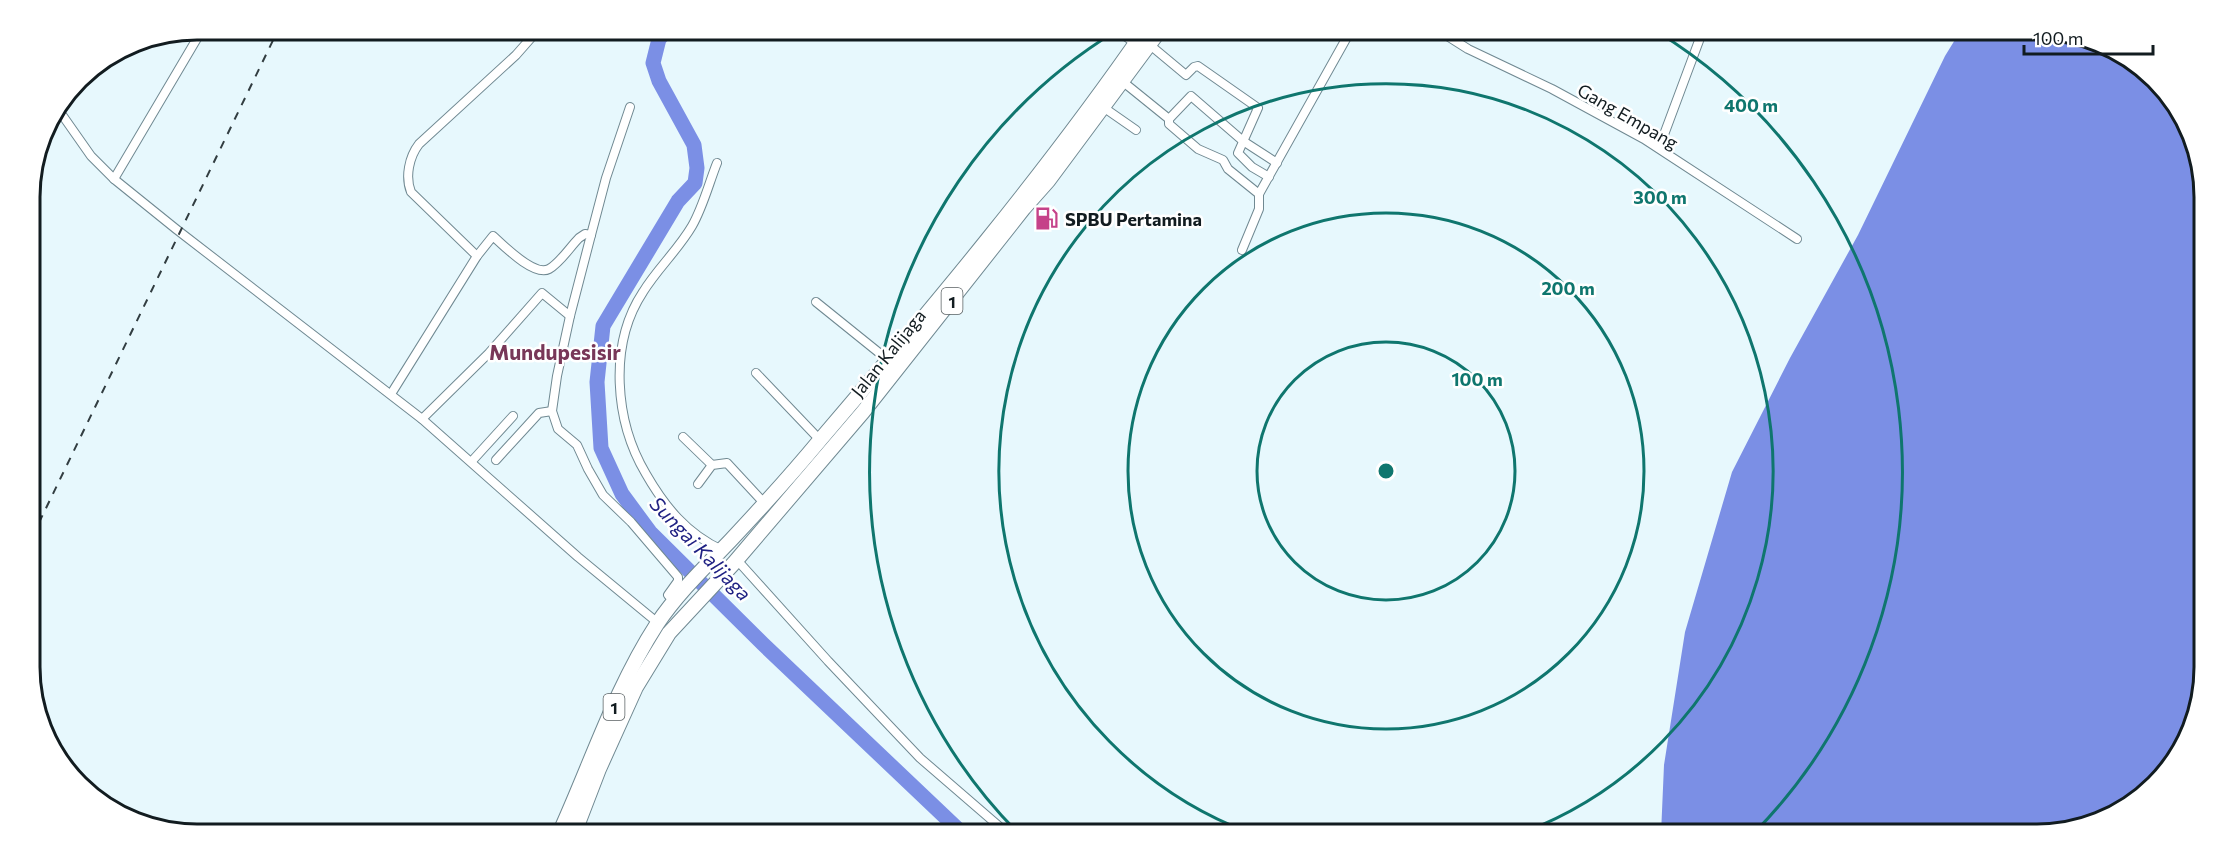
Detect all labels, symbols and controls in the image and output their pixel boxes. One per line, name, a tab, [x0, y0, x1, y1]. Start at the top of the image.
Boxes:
scale bar	[2024, 18, 2153, 56]
text: 100 m	[2033, 27, 2083, 49]
street label: Gang Empang	[1574, 78, 1682, 154]
text: 400 m	[1724, 94, 1778, 116]
text: 300 m	[1633, 186, 1687, 208]
fuel station icon: SPBU Pertamina	[1034, 206, 1060, 232]
place label: SPBU Pertamina	[1065, 208, 1202, 230]
text: 200 m	[1541, 277, 1595, 299]
road number: 1	[942, 288, 962, 314]
street label: Jalan Kalijaga	[846, 305, 930, 401]
district label: Mundupesisir	[489, 339, 621, 364]
text: 100 m	[1451, 368, 1503, 390]
centre of rings	[1376, 461, 1396, 481]
water label: Sungai Kalijaga	[645, 491, 757, 605]
road number: 1	[604, 694, 624, 720]

